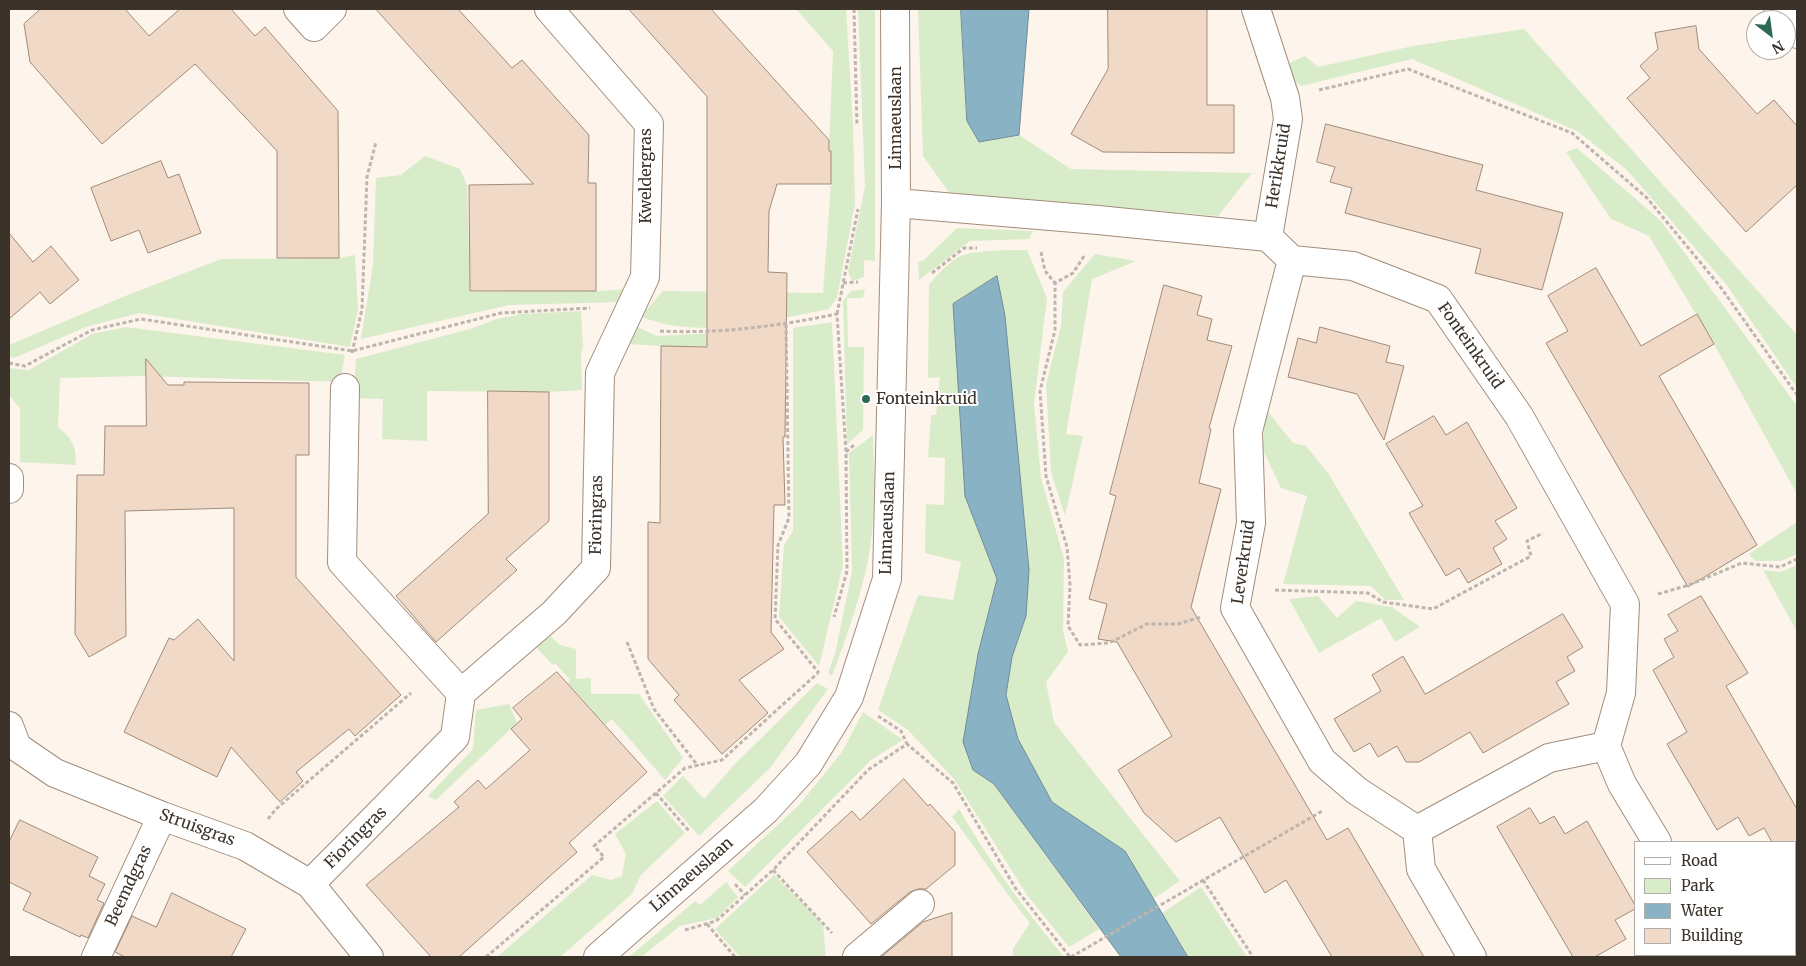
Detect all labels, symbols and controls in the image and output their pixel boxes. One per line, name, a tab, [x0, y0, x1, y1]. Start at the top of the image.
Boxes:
north arrow	[1746, 10, 1796, 60]
text: N	[1769, 37, 1787, 58]
street label: Linnaeuslaan	[886, 66, 906, 170]
street label: Herikkruid	[1263, 122, 1295, 210]
street label: Kweldergras	[636, 128, 656, 224]
street label: Fonteinkruid	[1433, 299, 1507, 393]
place label: Fonteinkruid	[876, 389, 977, 409]
marker: Fonteinkruid	[860, 393, 872, 405]
street label: Linnaeuslaan	[877, 471, 899, 575]
street label: Fioringras	[587, 475, 607, 555]
street label: Leverkruid	[1229, 519, 1259, 605]
street label: Fioringras	[321, 803, 391, 873]
street label: Struisgras	[157, 805, 237, 851]
street label: Linnaeuslaan	[647, 834, 737, 916]
legend	[1634, 841, 1796, 956]
street label: Beemdgras	[102, 843, 156, 929]
text: Road	[1681, 851, 1717, 870]
text: Park	[1681, 876, 1714, 895]
text: Water	[1681, 901, 1723, 920]
text: Building	[1681, 926, 1743, 945]

